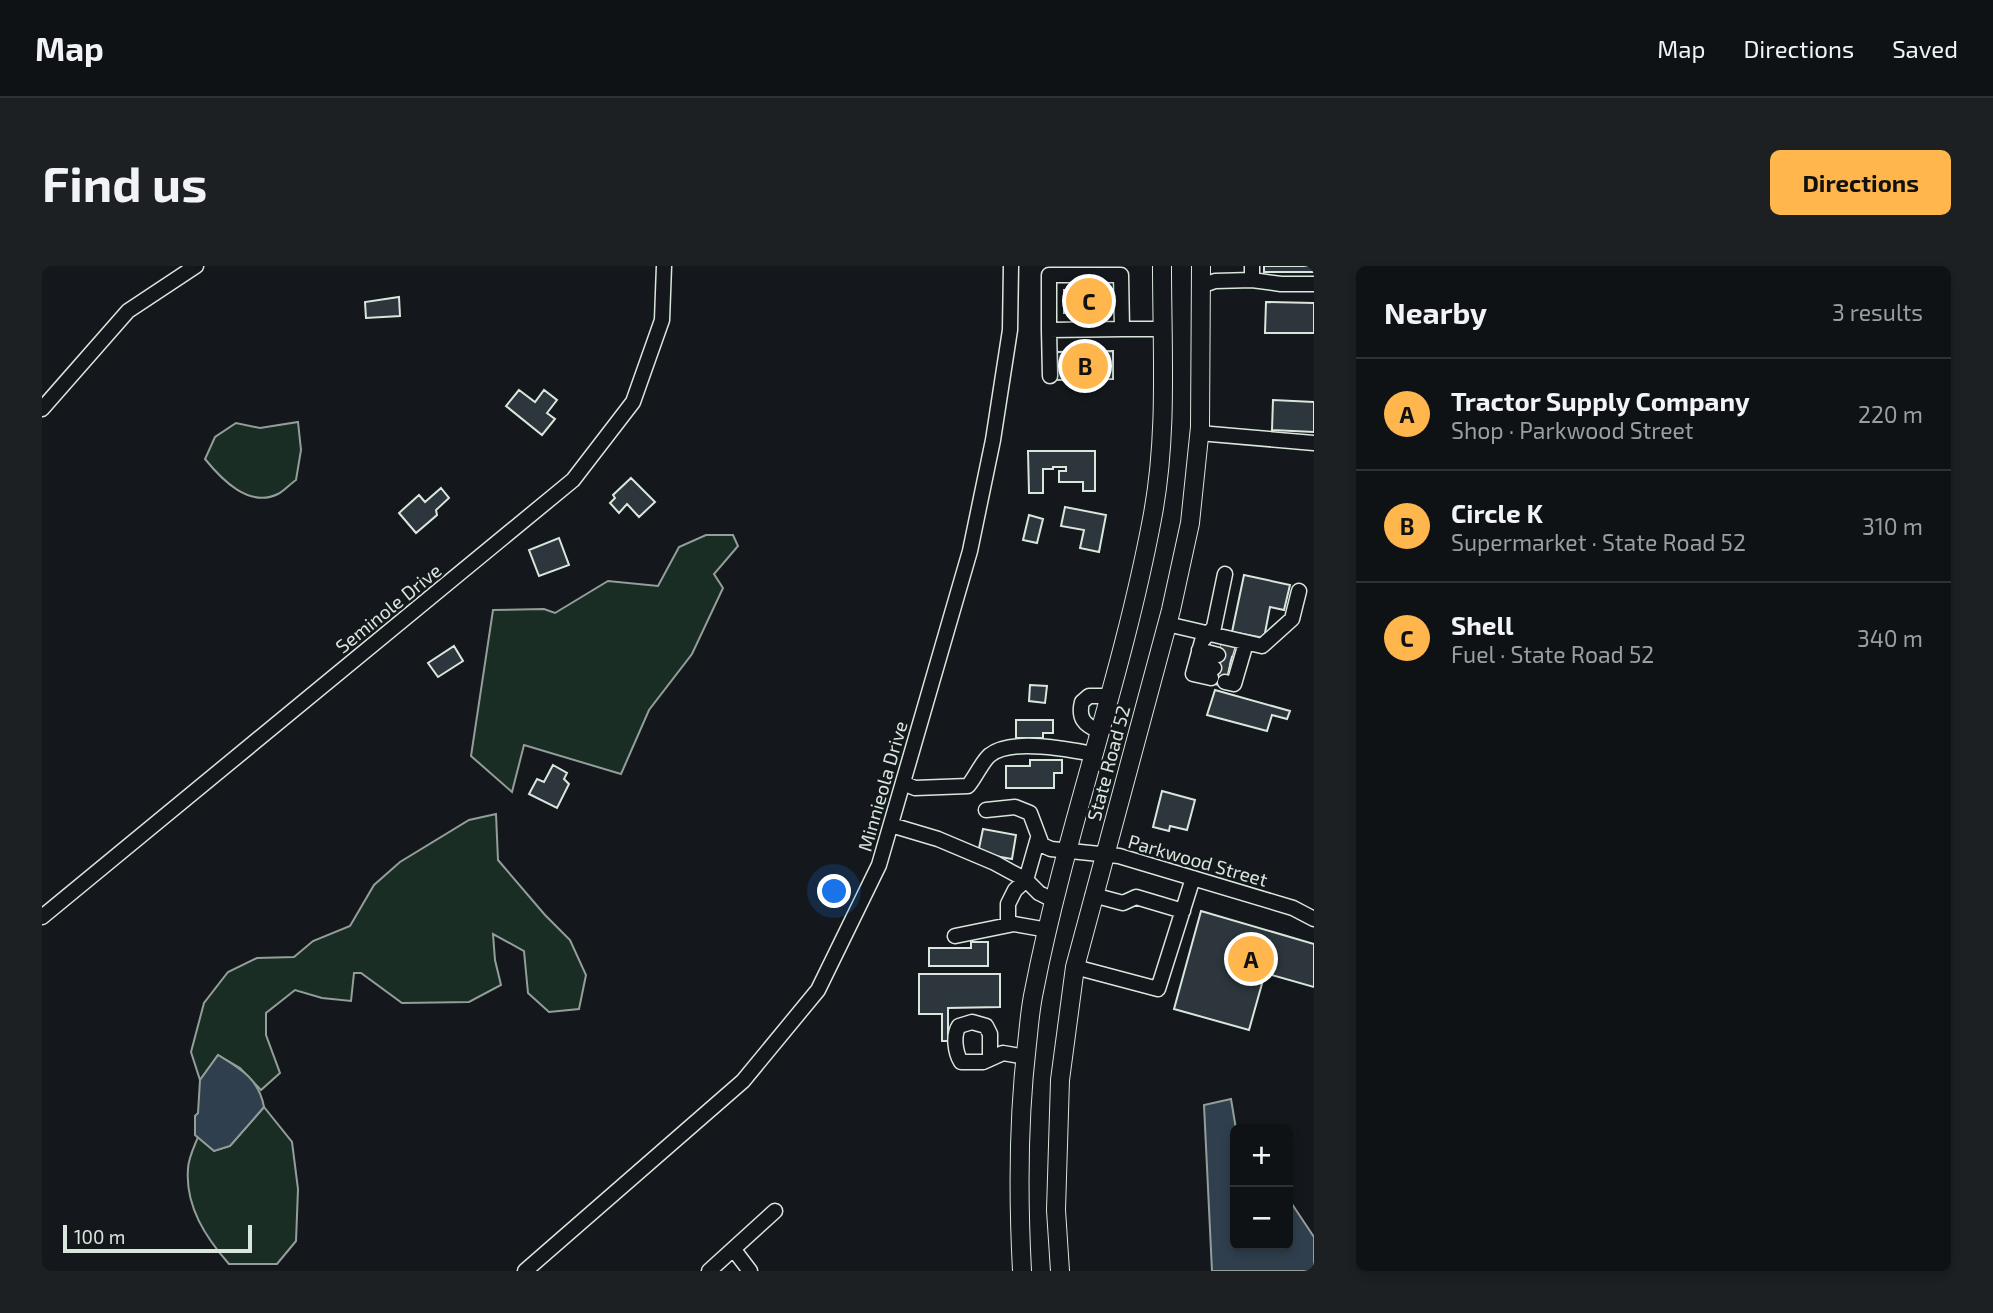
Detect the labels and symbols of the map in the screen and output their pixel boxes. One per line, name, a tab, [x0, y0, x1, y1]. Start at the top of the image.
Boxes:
pin: C	[1066, 275, 1112, 327]
pin: B	[1062, 340, 1108, 392]
street label: Seminole Drive	[331, 558, 445, 658]
street label: State Road 52	[1082, 703, 1134, 823]
street label: Minnieola Drive	[852, 718, 912, 854]
street label: Parkwood Street	[1126, 829, 1270, 891]
your location	[817, 874, 851, 908]
pin: A	[1228, 933, 1274, 985]
scale bar	[63, 1222, 252, 1254]

